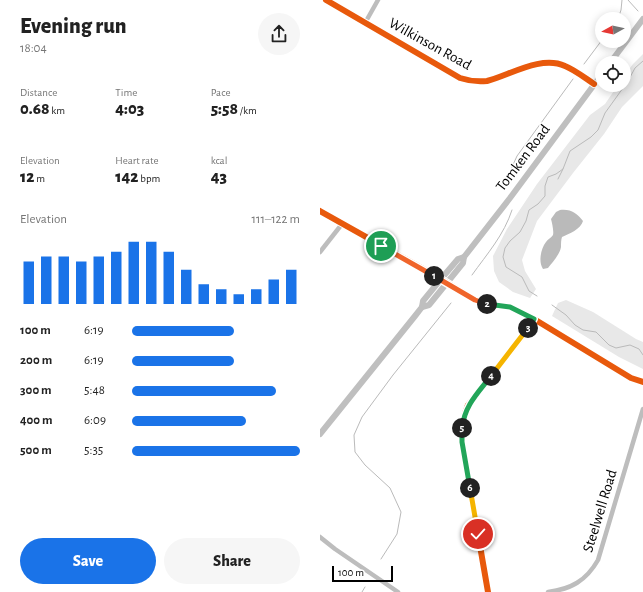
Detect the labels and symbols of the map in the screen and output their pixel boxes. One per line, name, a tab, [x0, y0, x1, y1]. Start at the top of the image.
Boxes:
north arrow	[595, 12, 631, 48]
street label: Wilkinson Road	[386, 15, 474, 73]
street label: Tomken Road	[493, 122, 553, 194]
pin	[364, 229, 398, 263]
pin: 1	[424, 266, 444, 286]
pin: 2	[477, 294, 497, 314]
pin: 3	[518, 318, 538, 338]
pin: 4	[481, 366, 501, 386]
pin: 5	[452, 418, 472, 438]
street label: Steelwell Road	[580, 468, 620, 554]
pin: 6	[460, 478, 480, 498]
pin	[461, 517, 495, 551]
scale bar	[332, 564, 393, 583]

